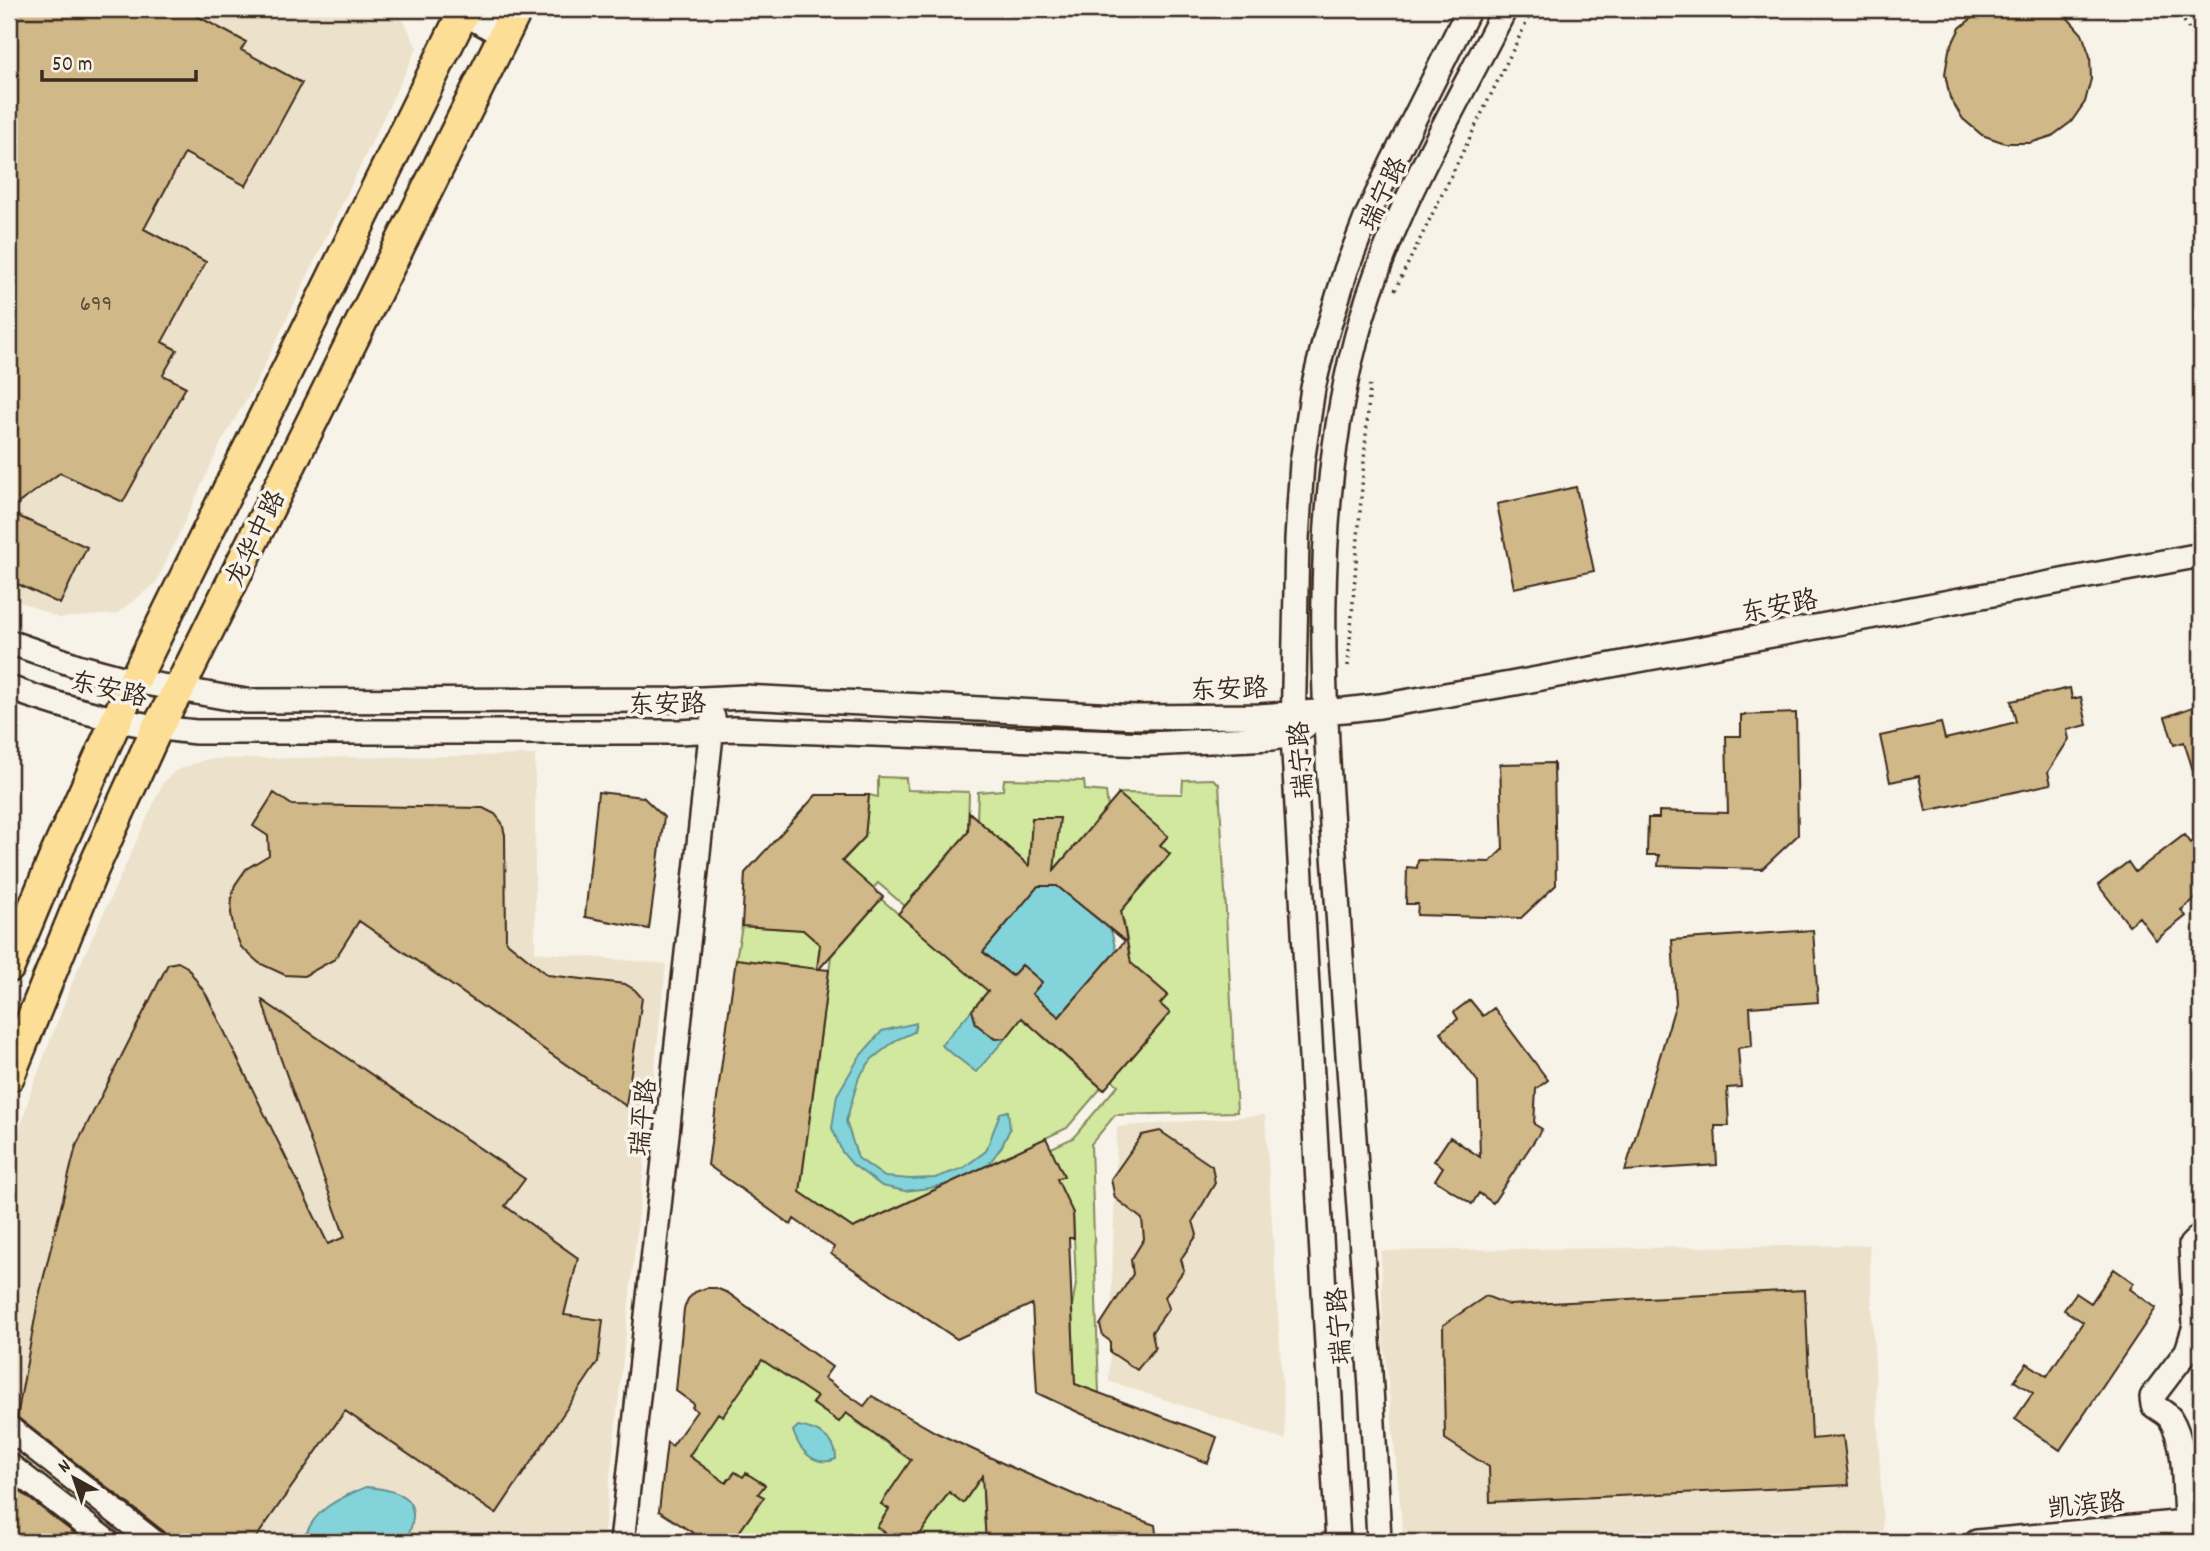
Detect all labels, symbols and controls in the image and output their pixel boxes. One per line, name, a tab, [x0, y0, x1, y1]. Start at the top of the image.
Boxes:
scale bar	[42, 38, 196, 82]
text: 50 m	[52, 51, 92, 81]
street label: 瑞宁路	[1352, 151, 1418, 238]
house number: 699	[80, 289, 112, 322]
street label: 龙华中路	[218, 485, 297, 594]
street label: 东安路	[1738, 583, 1821, 634]
street label: 东安路	[66, 665, 150, 718]
street label: 东安路	[1189, 672, 1269, 711]
street label: 东安路	[628, 687, 706, 726]
street label: 瑞宁路	[1282, 720, 1325, 800]
street label: 瑞平路	[623, 1077, 668, 1158]
street label: 瑞宁路	[1320, 1286, 1363, 1366]
north arrow	[38, 1442, 108, 1512]
text: N	[53, 1454, 78, 1481]
street label: 凯滨路	[2046, 1485, 2127, 1530]

